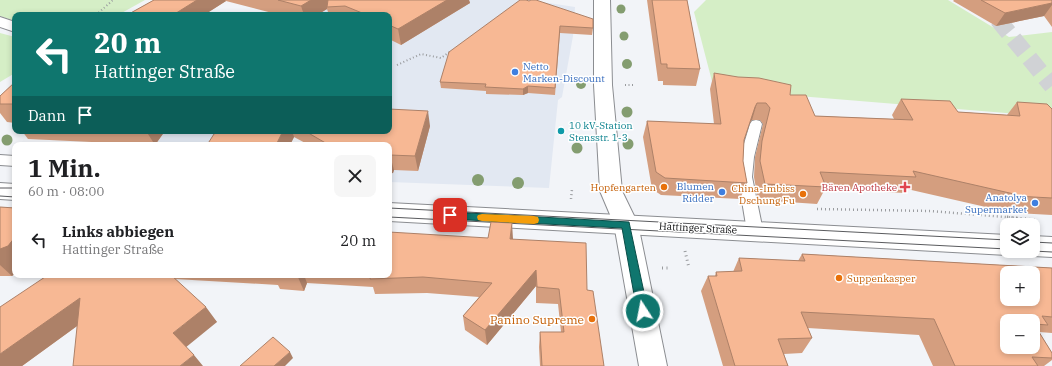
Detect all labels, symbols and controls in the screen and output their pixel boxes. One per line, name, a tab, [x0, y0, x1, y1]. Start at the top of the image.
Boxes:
text: 20 m	[94, 24, 161, 61]
icon: left	[28, 28, 80, 80]
text: Hattinger Straße	[94, 60, 235, 83]
place label: Netto Marken-Discount	[523, 60, 605, 85]
marker: Netto Marken-Discount	[510, 67, 520, 77]
icon: arrive	[74, 104, 96, 126]
text: Dann	[28, 106, 66, 125]
place label: 10 kV-Station Stensstr. 1-3	[569, 119, 633, 144]
marker: 10 kV-Station Stensstr. 1-3	[556, 126, 566, 136]
text: 1 Min.	[28, 152, 100, 184]
button: close	[334, 155, 376, 197]
place label: Blumen Ridder	[677, 180, 715, 205]
place label: Hopfengarten	[591, 181, 657, 194]
place label: Bären Apotheke	[822, 181, 897, 194]
marker: Hopfengarten	[659, 182, 669, 192]
place label: China-Imbiss Dschung Fu	[732, 182, 795, 207]
marker: Bären Apotheke	[900, 182, 910, 192]
text: 60 m · 08:00	[28, 183, 104, 200]
marker: Blumen Ridder	[717, 187, 727, 197]
marker: China-Imbiss Dschung Fu	[798, 189, 808, 199]
place label: Anatolya Supermarket	[965, 191, 1028, 216]
pin	[433, 198, 467, 232]
marker: Anatolya Supermarket	[1030, 198, 1040, 208]
icon: arrive	[439, 204, 461, 226]
map controls	[1000, 218, 1040, 354]
button: layers	[1000, 218, 1040, 258]
street label: Hattinger Straße	[659, 219, 737, 237]
text: Links abbiegen	[62, 222, 174, 241]
icon: left	[28, 229, 50, 251]
text: 20 m	[340, 231, 376, 250]
text: Hattinger Straße	[62, 241, 164, 258]
button: +	[1000, 266, 1040, 306]
place label: Suppenkasper	[847, 272, 916, 285]
marker: Suppenkasper	[834, 273, 844, 283]
position arrow	[622, 290, 664, 332]
place label: Panino Supreme	[490, 312, 584, 327]
marker: Panino Supreme	[587, 314, 597, 324]
button: −	[1000, 314, 1040, 354]

